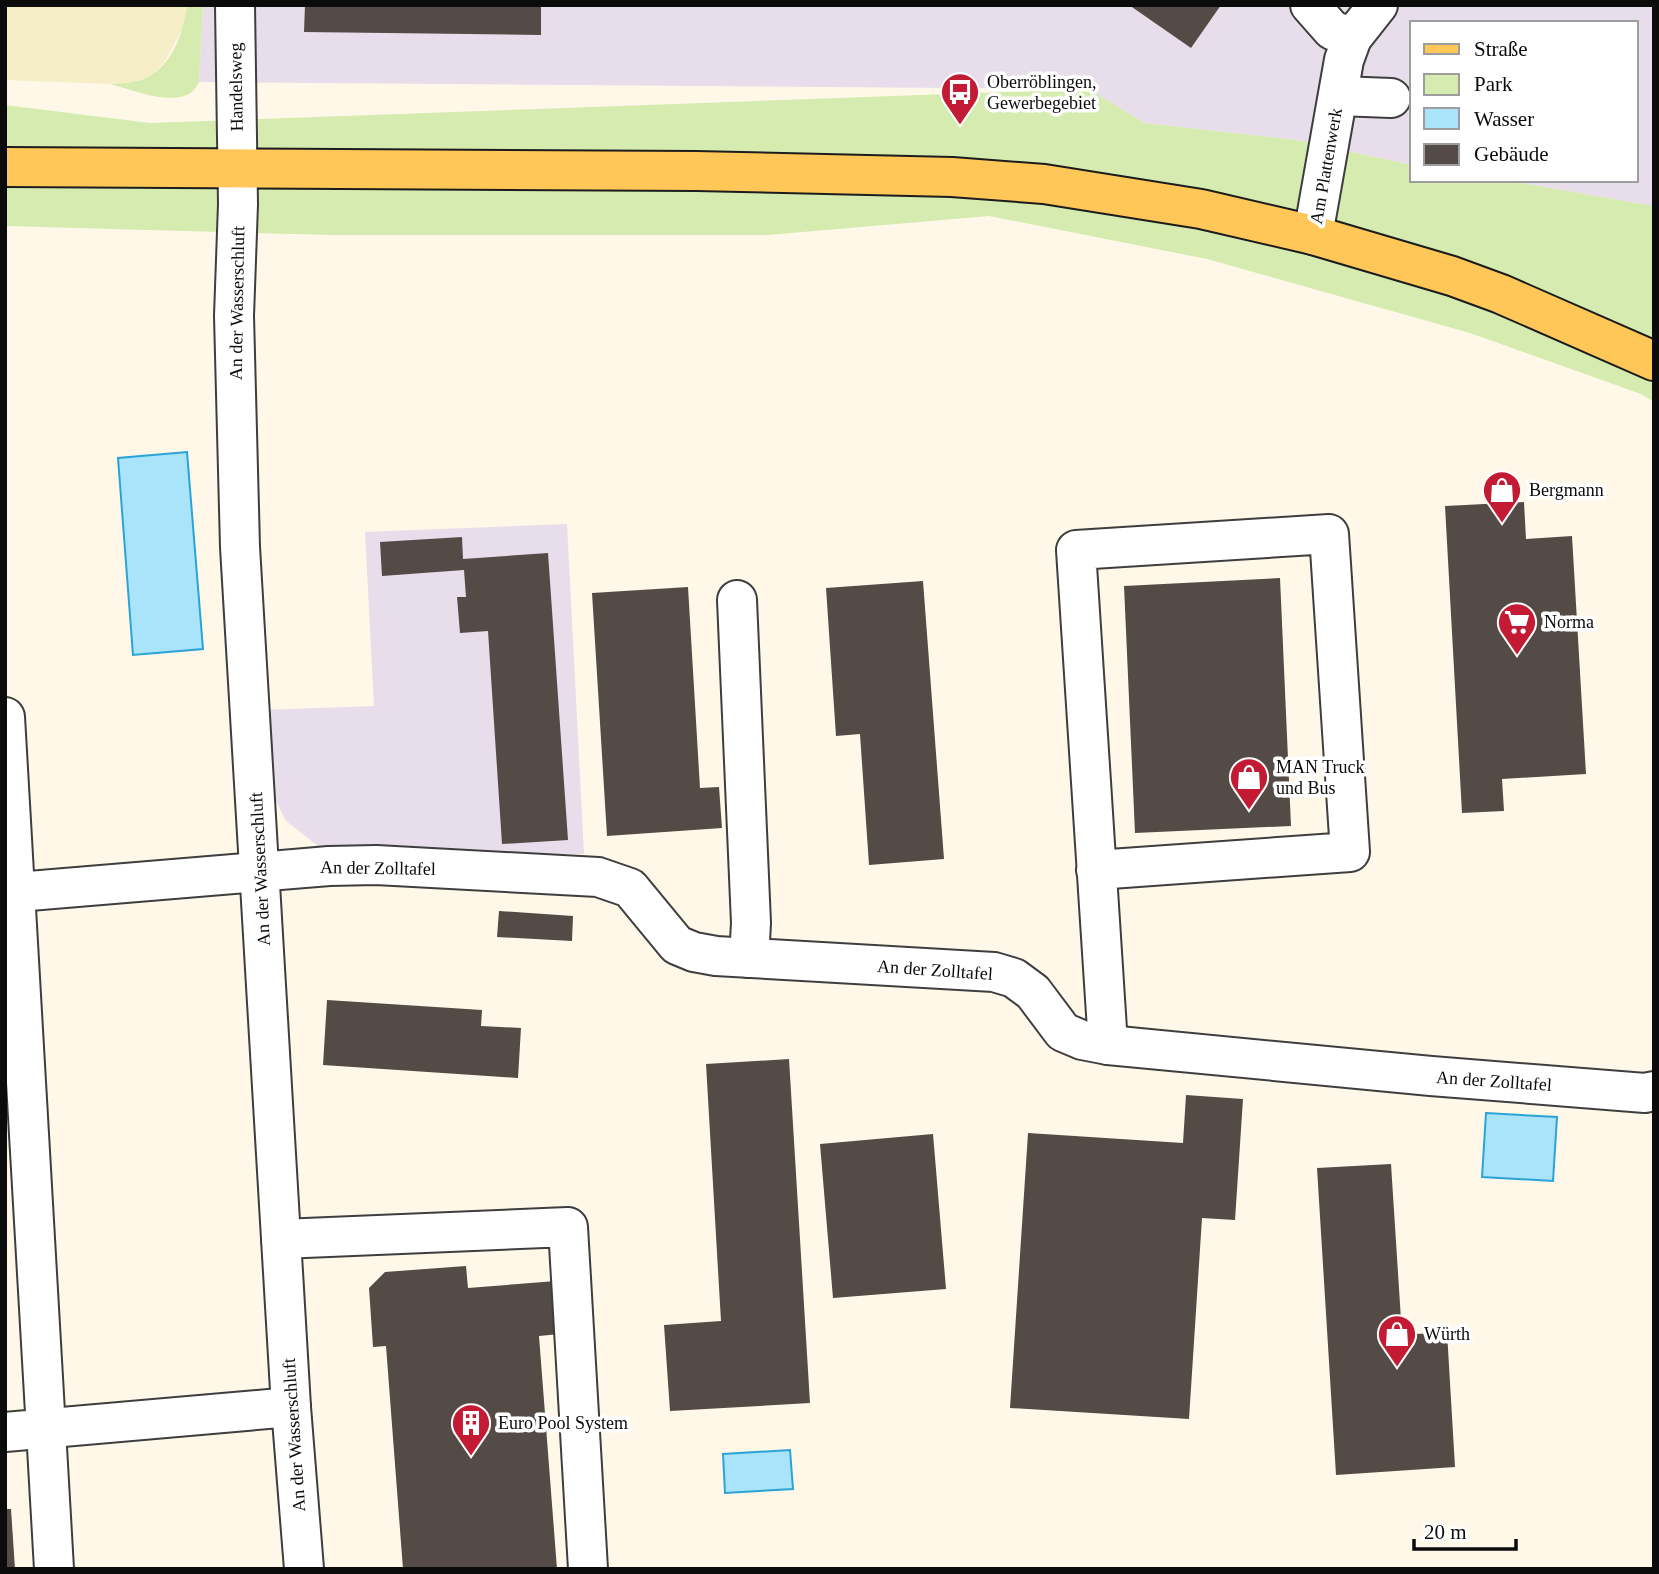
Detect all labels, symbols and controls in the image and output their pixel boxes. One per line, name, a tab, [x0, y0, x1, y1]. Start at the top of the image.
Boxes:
legend	[1410, 21, 1638, 182]
text: Straße	[1474, 37, 1528, 61]
street label: Handelsweg	[225, 42, 247, 132]
bus stop icon: Oberröblingen, Gewerbegebiet	[939, 71, 981, 126]
place label: Oberröblingen, Gewerbegebiet	[987, 72, 1096, 113]
text: Park	[1474, 72, 1513, 96]
street label: Am Plattenwerk	[1306, 106, 1346, 226]
text: Wasser	[1474, 107, 1534, 131]
text: Gebäude	[1474, 142, 1549, 166]
street label: An der Wasserschluft	[226, 226, 248, 380]
shop icon: Bergmann	[1481, 469, 1523, 524]
place label: Bergmann	[1529, 480, 1604, 500]
supermarket icon: Norma	[1496, 601, 1538, 656]
place label: Norma	[1544, 612, 1594, 632]
shop icon: MAN Truck und Bus	[1228, 756, 1270, 811]
place label: MAN Truck und Bus	[1276, 757, 1365, 798]
street label: An der Wasserschluft	[246, 791, 274, 947]
street label: An der Zolltafel	[320, 857, 436, 879]
street label: An der Zolltafel	[876, 956, 994, 984]
street label: An der Zolltafel	[1435, 1067, 1553, 1095]
shop icon: Würth	[1376, 1313, 1418, 1368]
place label: Würth	[1424, 1324, 1470, 1344]
street label: An der Wasserschluft	[279, 1357, 309, 1513]
building icon: Euro Pool System	[450, 1402, 492, 1457]
place label: Euro Pool System	[498, 1413, 628, 1433]
scale bar	[1414, 1508, 1516, 1552]
text: 20 m	[1424, 1520, 1467, 1544]

